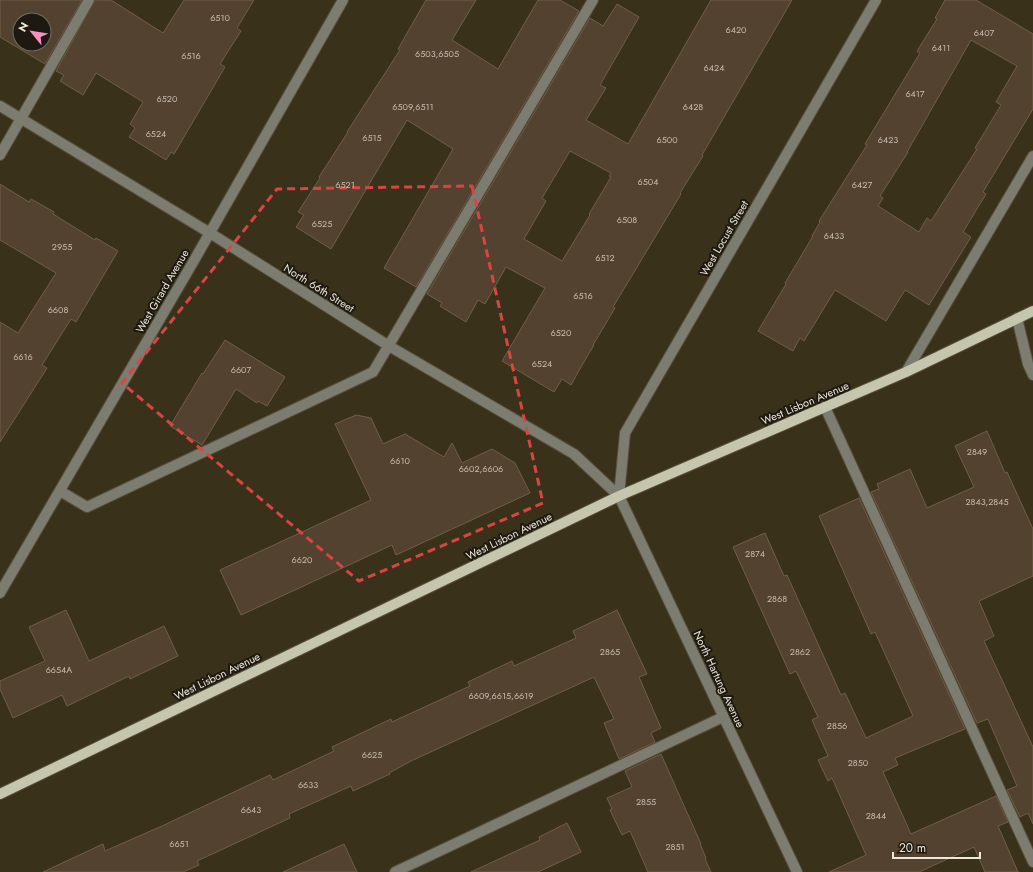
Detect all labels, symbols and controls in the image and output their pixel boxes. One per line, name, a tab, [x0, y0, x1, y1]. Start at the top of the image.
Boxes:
house number: 6510	[210, 11, 230, 24]
north arrow	[12, 12, 52, 52]
text: N	[14, 19, 32, 35]
house number: 6420	[726, 23, 747, 36]
house number: 6407	[974, 26, 995, 39]
house number: 6411	[932, 41, 950, 54]
house number: 6503,6505	[415, 47, 459, 60]
house number: 6516	[181, 49, 201, 62]
house number: 6424	[704, 61, 724, 74]
house number: 6417	[905, 87, 925, 100]
house number: 6520	[157, 92, 178, 105]
house number: 6509,6511	[392, 100, 434, 113]
house number: 6428	[683, 100, 703, 113]
house number: 6524	[146, 127, 166, 140]
house number: 6515	[362, 131, 382, 144]
house number: 6500	[656, 133, 678, 146]
house number: 6423	[878, 133, 898, 146]
house number: 6504	[638, 175, 658, 188]
house number: 6521	[335, 178, 355, 191]
house number: 6427	[852, 178, 872, 191]
street label: West Locust Street	[696, 197, 752, 279]
house number: 6508	[617, 213, 637, 226]
house number: 6525	[312, 217, 332, 230]
house number: 6433	[824, 229, 844, 242]
house number: 2955	[52, 240, 72, 253]
street label: West Girard Avenue	[132, 246, 193, 336]
house number: 6512	[595, 251, 615, 264]
street label: North 66th Street	[281, 260, 358, 316]
house number: 6516	[573, 289, 593, 302]
house number: 6608	[48, 303, 68, 316]
house number: 6520	[551, 326, 572, 339]
house number: 6616	[13, 350, 33, 363]
house number: 6524	[532, 357, 552, 370]
house number: 6607	[231, 363, 252, 376]
street label: West Lisbon Avenue	[759, 377, 852, 429]
house number: 2849	[967, 445, 987, 458]
house number: 6610	[390, 454, 411, 467]
house number: 6602,6606	[459, 462, 503, 475]
house number: 2843,2845	[965, 495, 1009, 508]
street label: West Lisbon Avenue	[463, 508, 555, 564]
house number: 2874	[745, 547, 765, 560]
house number: 6620	[292, 553, 313, 566]
house number: 2868	[767, 592, 787, 605]
street label: North Hartung Avenue	[690, 628, 749, 730]
house number: 2865	[600, 645, 620, 658]
house number: 2862	[790, 645, 810, 658]
street label: West Lisbon Avenue	[171, 648, 263, 704]
house number: 6654A	[46, 663, 72, 676]
house number: 6609,6615,6619	[469, 689, 533, 702]
house number: 2856	[827, 719, 847, 732]
house number: 6625	[362, 748, 382, 761]
house number: 2850	[848, 756, 869, 769]
house number: 6633	[298, 778, 318, 791]
house number: 2855	[636, 795, 656, 808]
house number: 6643	[241, 803, 261, 816]
house number: 2844	[866, 809, 886, 822]
scale bar	[893, 834, 980, 860]
house number: 6651	[169, 837, 189, 850]
text: 20 m	[899, 839, 926, 857]
house number: 2851	[665, 840, 685, 853]

